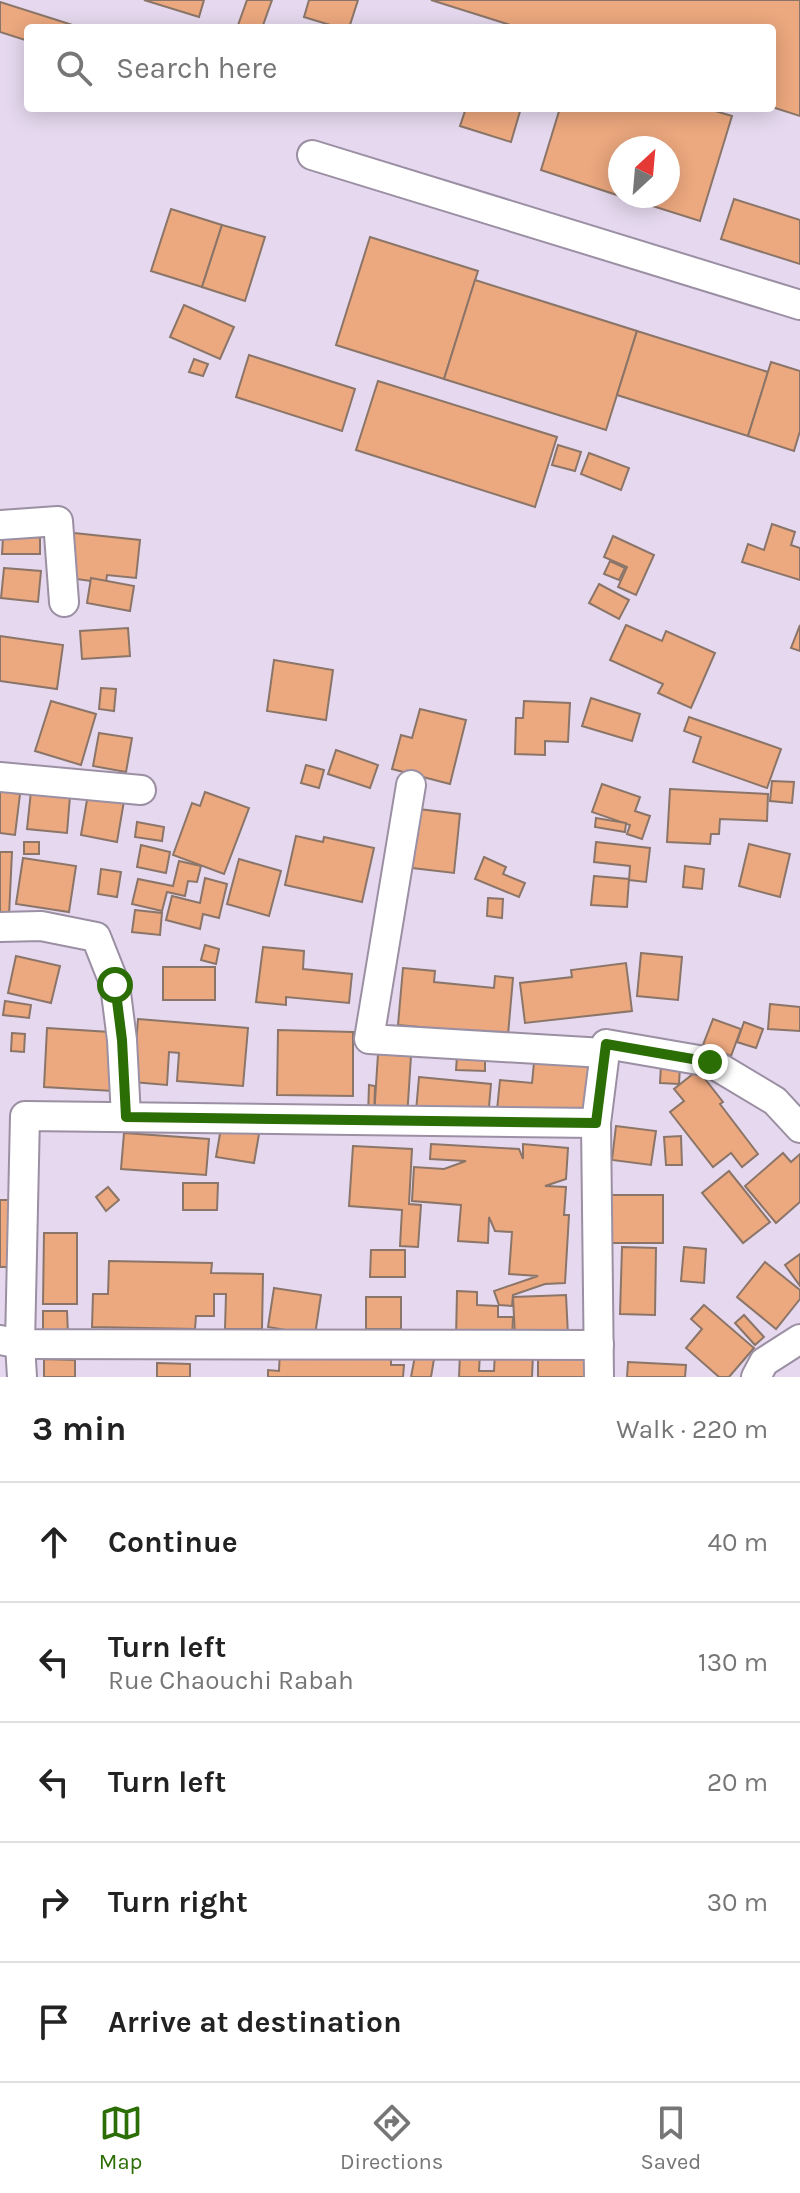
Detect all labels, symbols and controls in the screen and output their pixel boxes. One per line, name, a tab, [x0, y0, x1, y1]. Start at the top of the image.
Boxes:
search box	[24, 24, 776, 112]
icon: search	[52, 46, 96, 90]
text: Search here	[116, 50, 277, 86]
north arrow	[608, 136, 680, 208]
route start	[97, 967, 133, 1003]
route end	[692, 1044, 728, 1080]
text: 3 min	[32, 1409, 126, 1449]
text: Walk · 220 m	[616, 1414, 768, 1445]
icon: ahead	[32, 1520, 76, 1564]
text: Continue	[108, 1524, 238, 1560]
text: 40 m	[708, 1527, 768, 1558]
text: Turn left	[108, 1629, 226, 1665]
icon: left	[32, 1640, 76, 1684]
text: 130 m	[698, 1647, 768, 1678]
text: Rue Chaouchi Rabah	[108, 1665, 354, 1696]
icon: left	[32, 1760, 76, 1804]
text: Turn left	[108, 1764, 226, 1800]
text: 20 m	[707, 1767, 768, 1798]
icon: right	[32, 1880, 76, 1924]
text: Turn right	[108, 1884, 248, 1920]
text: 30 m	[707, 1887, 768, 1918]
icon: arrive	[32, 2000, 76, 2044]
text: Arrive at destination	[108, 2004, 402, 2040]
tab: Map	[99, 2101, 143, 2175]
tab: Directions	[340, 2101, 443, 2175]
tab: Saved	[641, 2101, 701, 2175]

